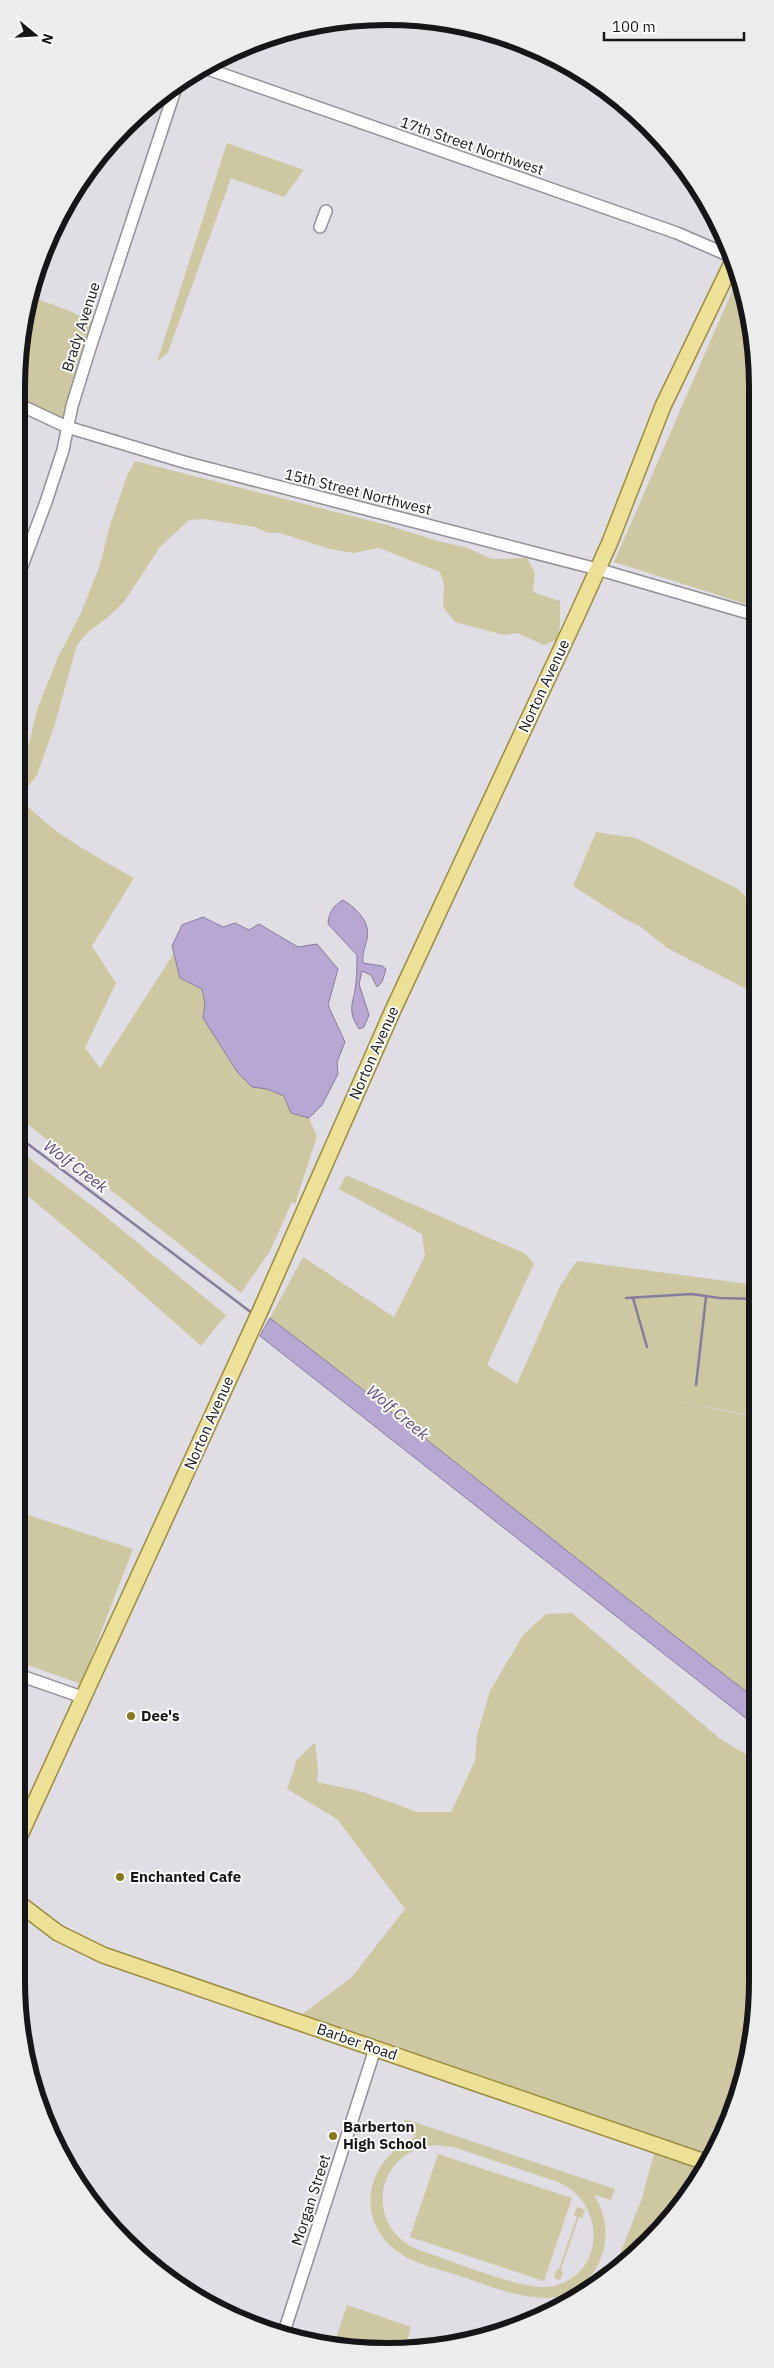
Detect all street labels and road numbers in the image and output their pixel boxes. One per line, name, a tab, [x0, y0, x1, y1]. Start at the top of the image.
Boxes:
street label: 17th Street Northwest	[398, 112, 546, 179]
street label: Brady Avenue	[57, 280, 104, 374]
street label: 15th Street Northwest	[283, 464, 433, 519]
street label: Norton Avenue	[514, 636, 573, 735]
street label: Norton Avenue	[344, 1003, 403, 1102]
street label: Norton Avenue	[179, 1373, 238, 1472]
street label: Barber Road	[314, 2019, 400, 2064]
street label: Morgan Street	[287, 2152, 334, 2248]

